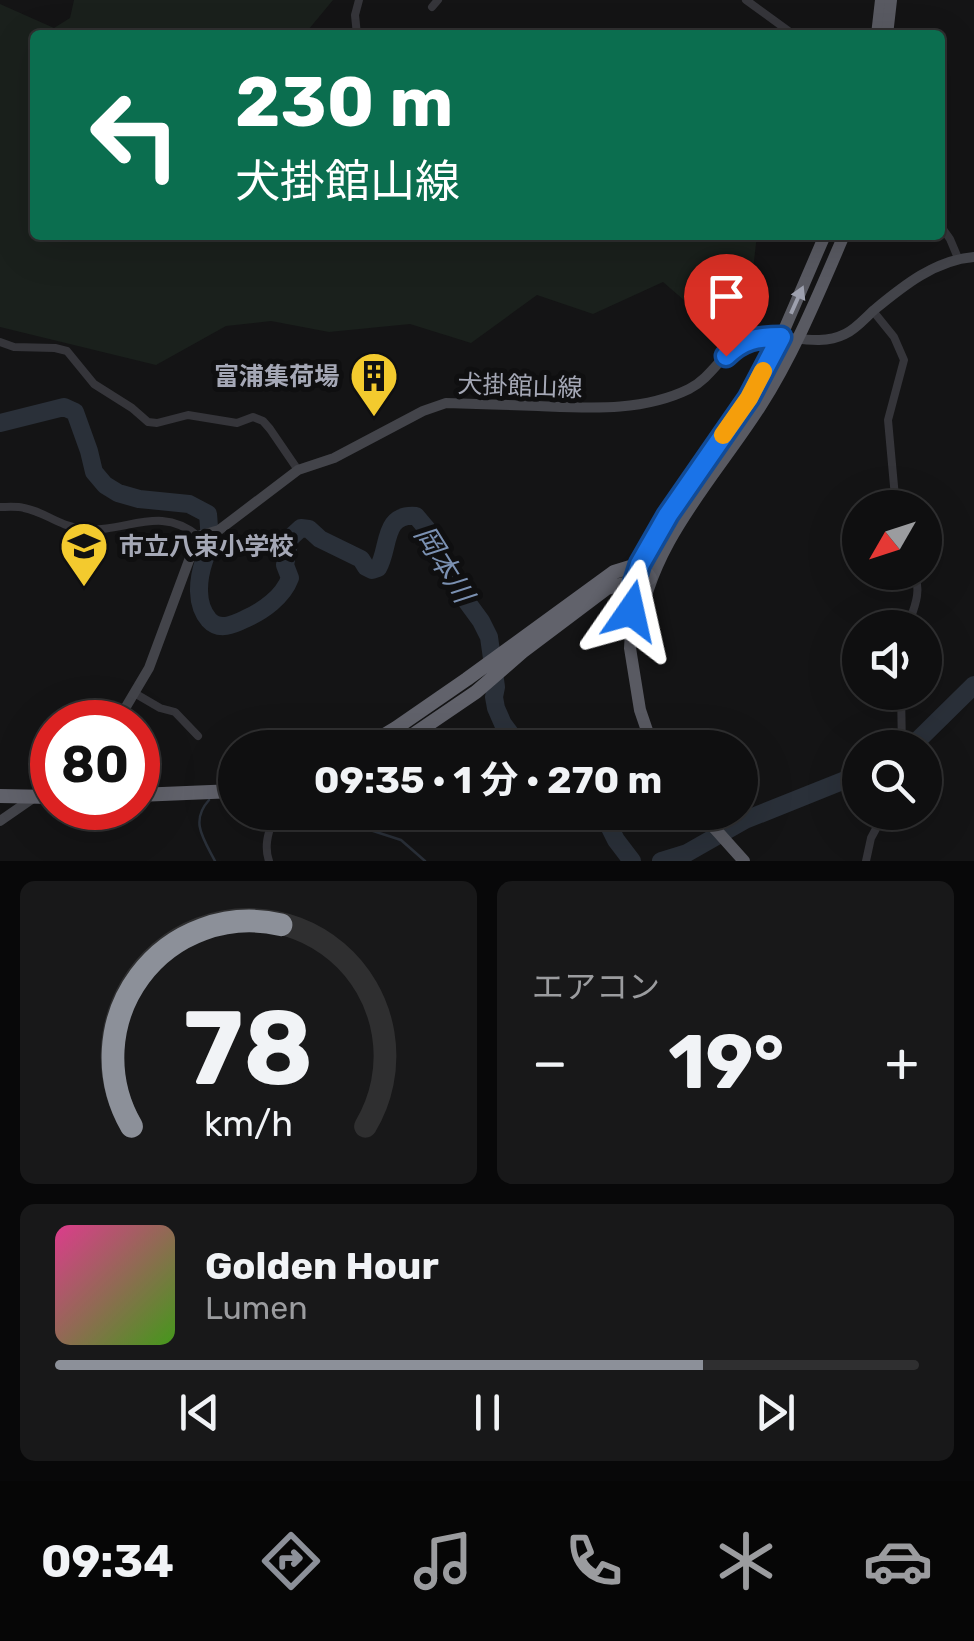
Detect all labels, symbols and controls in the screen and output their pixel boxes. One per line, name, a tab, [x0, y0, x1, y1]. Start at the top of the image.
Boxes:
text: 230 m	[235, 61, 453, 144]
icon: left	[70, 70, 200, 200]
text: 犬掛館山線	[235, 155, 460, 208]
pin	[684, 254, 769, 357]
icon: arrive	[699, 269, 754, 324]
one-way arrow	[789, 285, 806, 314]
building icon: 富浦集荷場	[348, 350, 400, 418]
place label: 富浦集荷場	[214, 362, 339, 391]
street label: 犬掛館山線	[457, 369, 583, 403]
north arrow	[842, 490, 942, 590]
map controls	[842, 490, 942, 830]
school or university icon: 市立八束小学校	[58, 520, 110, 588]
water label: 岡本川	[408, 520, 482, 611]
place label: 市立八束小学校	[119, 532, 294, 561]
position arrow	[579, 559, 683, 663]
button: sound	[842, 610, 942, 710]
speed limit sign: 80	[30, 700, 160, 830]
button: search	[842, 730, 942, 830]
text: 09:35 · 1 分 · 270 m	[314, 757, 662, 803]
text: エアコン	[532, 968, 660, 1006]
text: 78	[183, 987, 314, 1110]
text: 19°	[668, 1018, 784, 1107]
text: −	[532, 1030, 568, 1095]
text: +	[885, 1030, 919, 1095]
text: km/h	[204, 1103, 293, 1145]
text: Golden Hour	[205, 1243, 439, 1289]
text: Lumen	[205, 1289, 308, 1327]
icon: previous	[172, 1385, 227, 1440]
icon: pause	[460, 1385, 515, 1440]
icon: next	[748, 1385, 803, 1440]
icon: directions	[256, 1526, 326, 1596]
icon: music	[408, 1526, 478, 1596]
icon: phone	[559, 1526, 629, 1596]
icon: climate	[711, 1526, 781, 1596]
icon: car	[863, 1526, 933, 1596]
text: 09:34	[41, 1535, 174, 1588]

